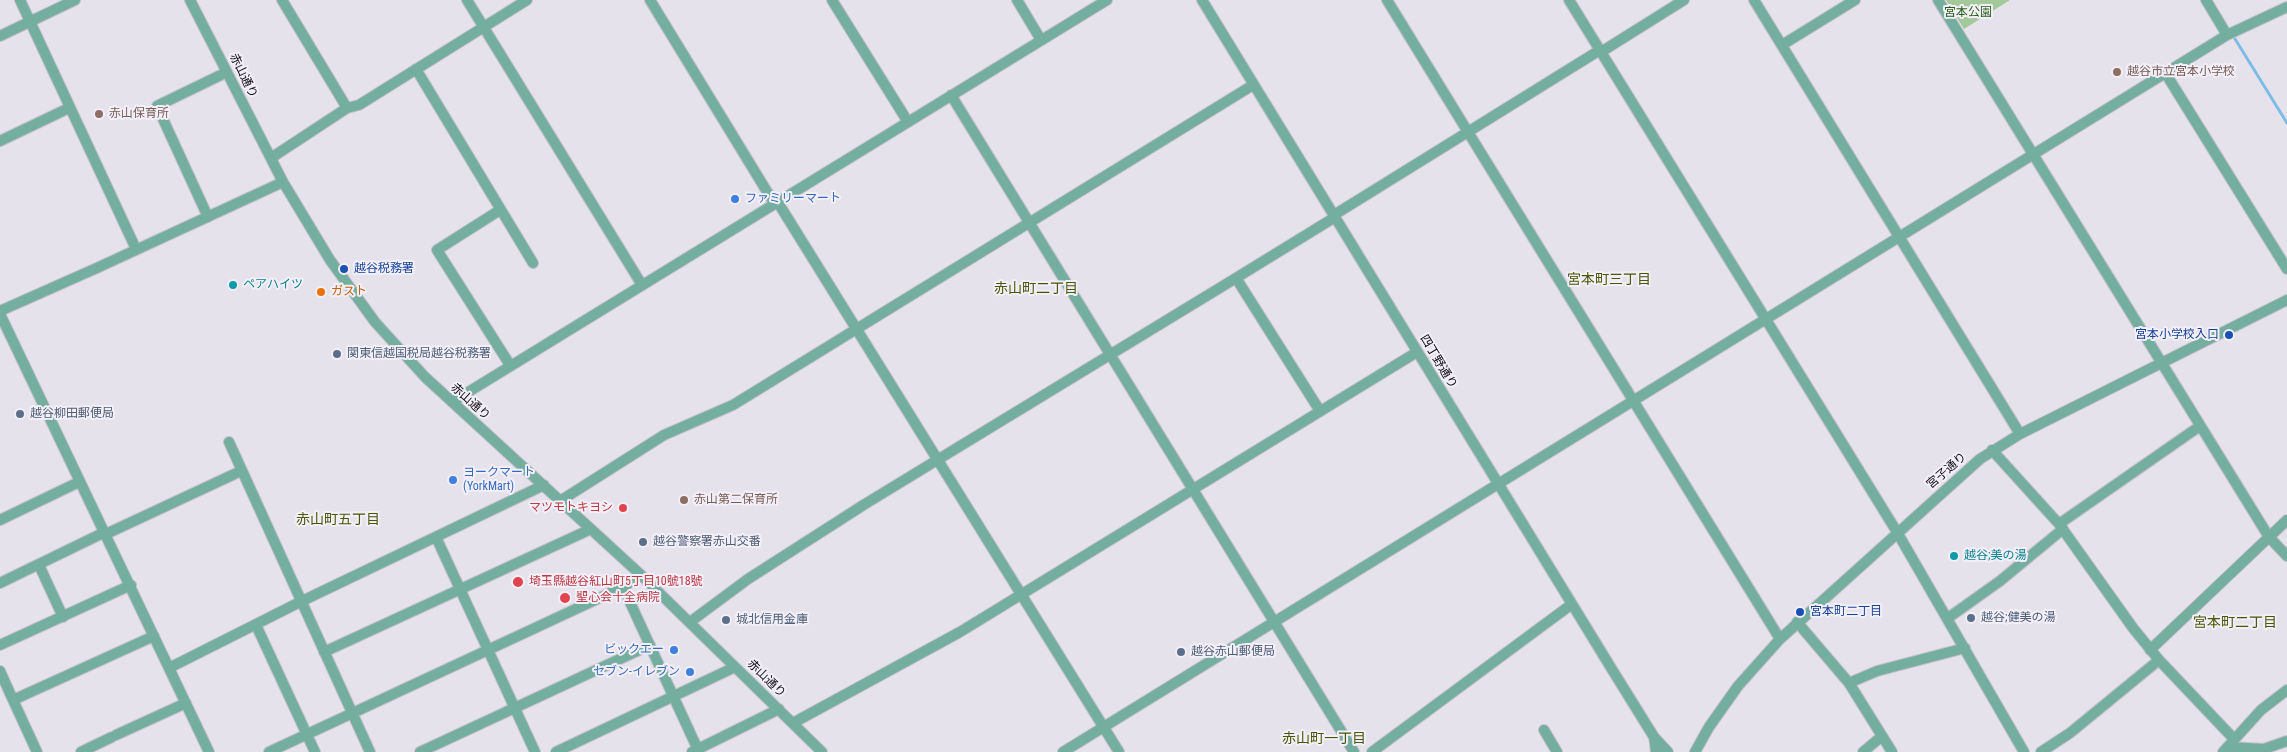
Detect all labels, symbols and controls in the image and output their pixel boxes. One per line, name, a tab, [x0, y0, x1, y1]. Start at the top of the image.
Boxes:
park label: 宮本公園	[1944, 6, 1992, 20]
street label: 赤山通り	[226, 51, 260, 101]
place label: 越谷市立宮本小学校	[2127, 65, 2235, 79]
marker: 越谷市立宮本小学校	[2111, 66, 2123, 78]
place label: 赤山保育所	[109, 107, 169, 121]
marker: 赤山保育所	[93, 108, 105, 120]
place label: ファミリーマート	[745, 192, 841, 206]
marker: ファミリーマート	[729, 193, 741, 205]
place label: 越谷税務署	[354, 262, 414, 276]
marker: 越谷税務署	[338, 263, 350, 275]
district label: 宮本町三丁目	[1567, 272, 1651, 288]
place label: ペアハイツ	[243, 278, 303, 292]
marker: ペアハイツ	[227, 279, 239, 291]
district label: 赤山町二丁目	[994, 281, 1078, 297]
place label: ガスト	[331, 285, 367, 299]
marker: ガスト	[315, 286, 327, 298]
place label: 宮本小学校入口	[2135, 328, 2219, 342]
marker: 宮本小学校入口	[2223, 329, 2235, 341]
street label: 四丁野通り	[1416, 333, 1460, 391]
place label: 関東信越国税局越谷税務署	[347, 347, 491, 361]
marker: 関東信越国税局越谷税務署	[331, 348, 343, 360]
street label: 赤山通り	[447, 381, 493, 423]
place label: 越谷柳田郵便局	[30, 407, 114, 421]
marker: 越谷柳田郵便局	[14, 408, 26, 420]
street label: 宮子通り	[1924, 450, 1970, 492]
place label: ヨークマート (YorkMart)	[463, 466, 535, 494]
marker: ヨークマート (YorkMart)	[447, 474, 459, 486]
place label: 赤山第二保育所	[694, 493, 778, 507]
marker: 赤山第二保育所	[678, 494, 690, 506]
place label: マツモトキヨシ	[529, 501, 613, 515]
marker: マツモトキヨシ	[617, 502, 629, 514]
district label: 赤山町五丁目	[296, 512, 380, 528]
place label: 越谷警察署赤山交番	[653, 535, 761, 549]
marker: 越谷警察署赤山交番	[637, 536, 649, 548]
place label: 越谷;美の湯	[1964, 549, 2026, 563]
marker: 越谷;美の湯	[1948, 550, 1960, 562]
marker: 埼玉縣越谷紅山町5丁目10號18號	[511, 575, 525, 589]
place label: 埼玉縣越谷紅山町5丁目10號18號	[529, 575, 703, 589]
marker: 聖心会十全病院	[558, 591, 572, 605]
place label: 聖心会十全病院	[576, 591, 660, 605]
place label: 宮本町二丁目	[1810, 605, 1882, 619]
marker: 宮本町二丁目	[1794, 606, 1806, 618]
place label: 越谷;健美の湯	[1981, 611, 2055, 625]
marker: 越谷;健美の湯	[1965, 612, 1977, 624]
place label: 城北信用金庫	[736, 613, 808, 627]
marker: 城北信用金庫	[720, 614, 732, 626]
district label: 宮本町二丁目	[2193, 615, 2277, 631]
place label: ビックエー	[604, 643, 664, 657]
marker: ビックエー	[668, 644, 680, 656]
place label: 越谷赤山郵便局	[1191, 645, 1275, 659]
marker: 越谷赤山郵便局	[1175, 646, 1187, 658]
street label: 赤山通り	[744, 657, 788, 701]
place label: セブン-イレブン	[593, 665, 680, 679]
marker: セブン-イレブン	[684, 666, 696, 678]
district label: 赤山町一丁目	[1282, 731, 1366, 747]

